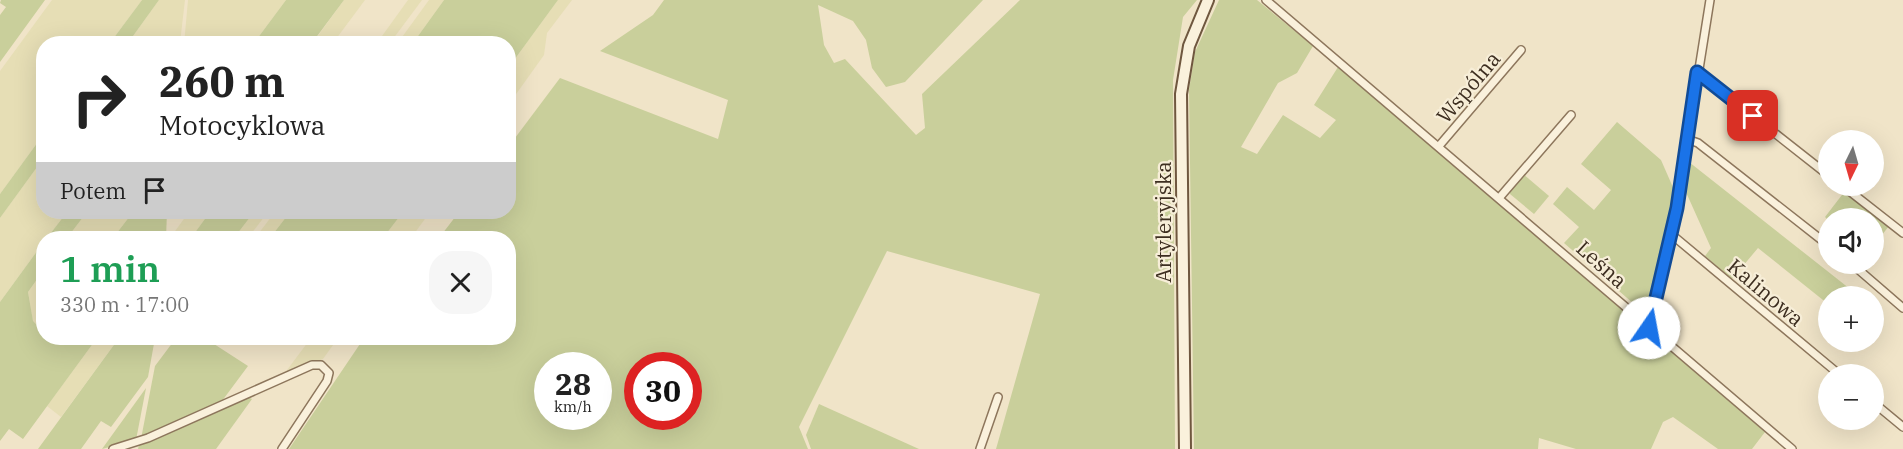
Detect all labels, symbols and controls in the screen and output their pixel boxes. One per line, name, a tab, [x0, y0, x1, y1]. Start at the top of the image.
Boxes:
street label: Wspólna	[1430, 45, 1506, 129]
text: 260 m	[159, 54, 285, 109]
icon: right	[60, 60, 138, 138]
pin	[1727, 90, 1778, 141]
icon: arrive	[1736, 99, 1769, 132]
text: Motocyklowa	[159, 107, 326, 142]
north arrow	[1818, 130, 1884, 196]
map controls	[1818, 130, 1884, 430]
street label: Artyleryjska	[1149, 161, 1177, 283]
icon: arrive	[138, 174, 171, 207]
text: Potem	[60, 176, 126, 205]
button: sound	[1818, 208, 1884, 274]
street label: Leśna	[1571, 234, 1633, 294]
text: 1 min	[60, 245, 160, 292]
button: close	[429, 251, 492, 314]
street label: Kalinowa	[1722, 252, 1810, 332]
button: +	[1818, 286, 1884, 352]
text: 330 m · 17:00	[60, 291, 189, 318]
position arrow	[1617, 296, 1681, 360]
speed limit sign: 30	[624, 352, 702, 430]
text: 28	[555, 364, 591, 403]
button: −	[1818, 364, 1884, 430]
text: km/h	[554, 397, 592, 416]

